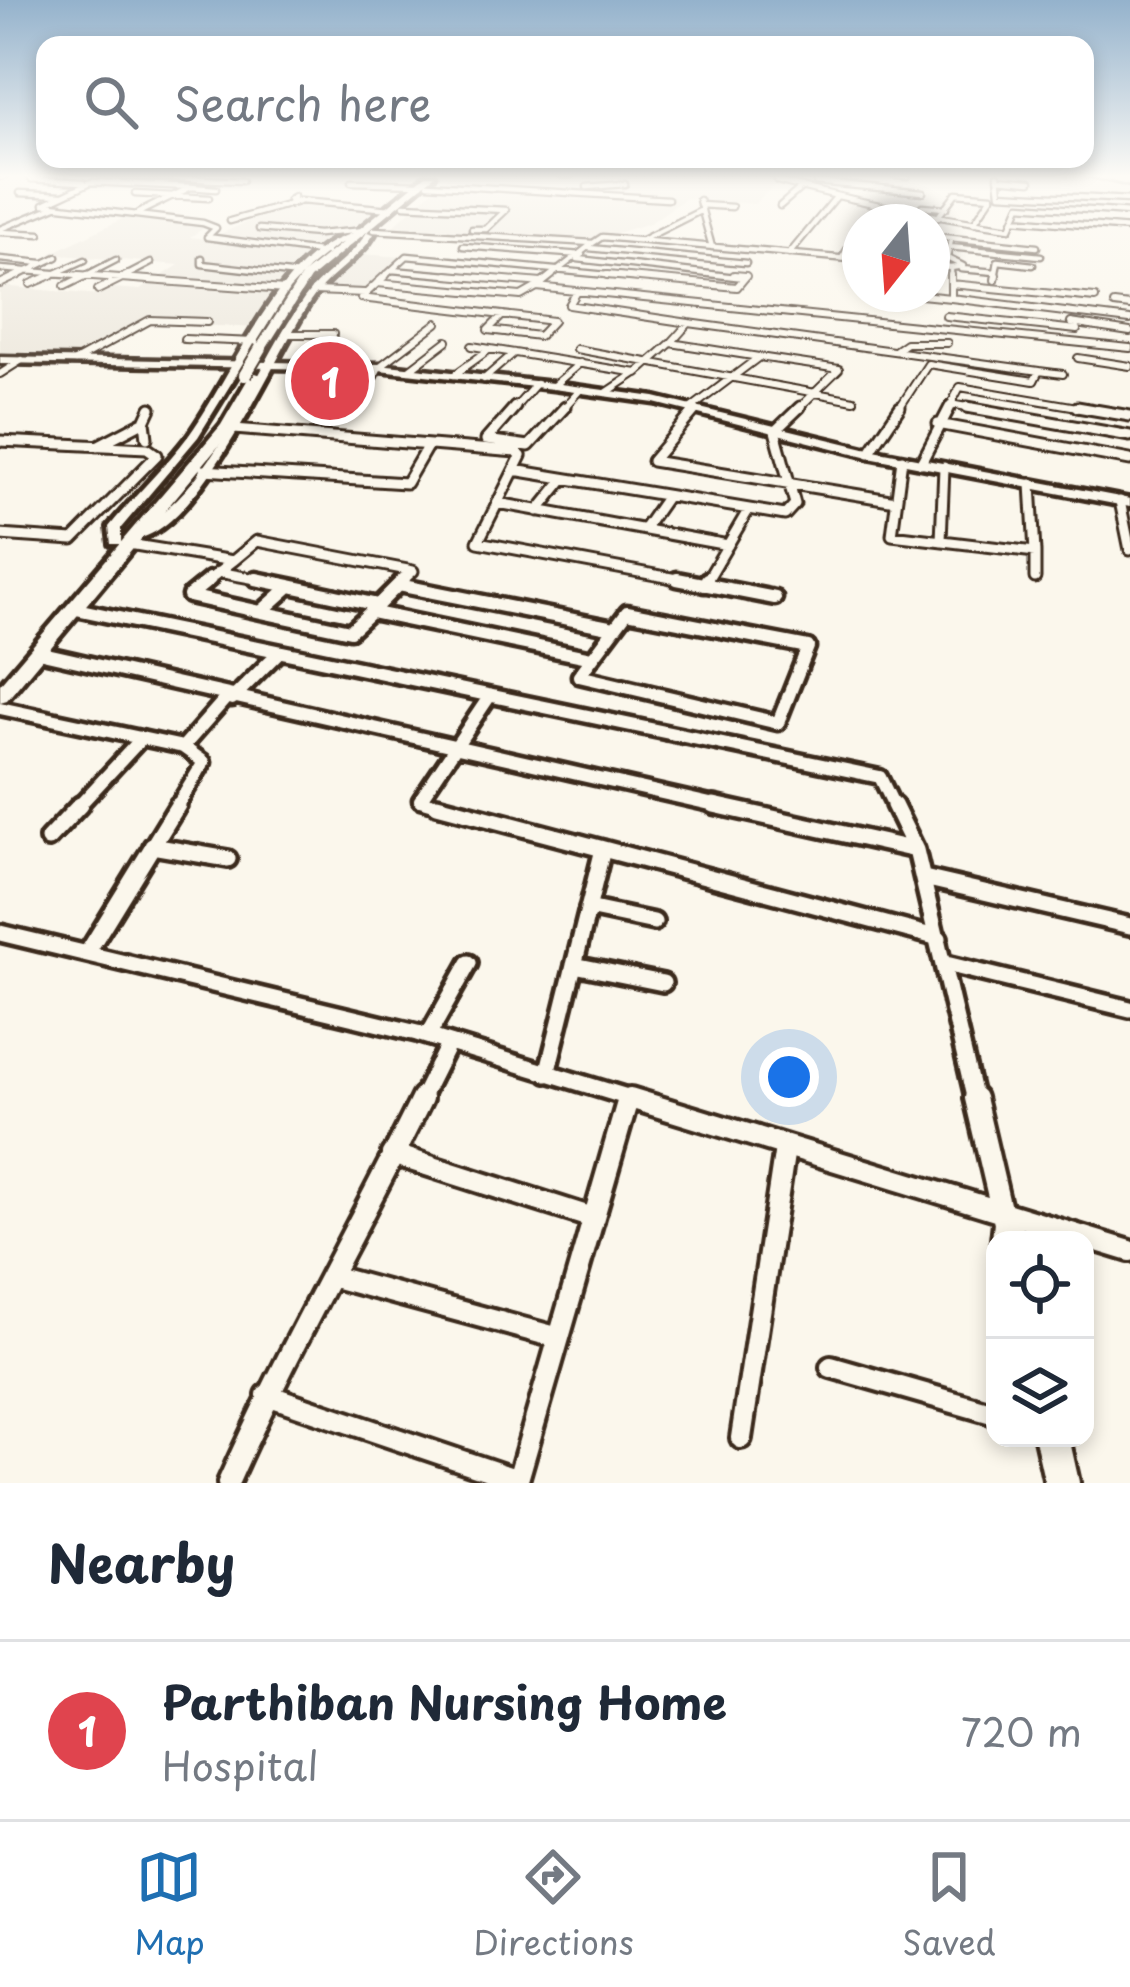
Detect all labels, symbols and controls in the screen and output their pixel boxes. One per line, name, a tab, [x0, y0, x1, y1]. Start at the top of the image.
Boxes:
search box	[36, 36, 1094, 168]
text: Search here	[174, 68, 431, 136]
icon: search	[78, 69, 144, 135]
north arrow	[842, 204, 950, 312]
pin: 1	[291, 336, 369, 426]
your location	[759, 1047, 819, 1107]
map controls	[986, 1231, 1094, 1447]
button: locate	[986, 1231, 1094, 1339]
button: layers	[986, 1339, 1094, 1447]
text: Nearby	[48, 1523, 235, 1600]
text: Parthiban Nursing Home	[162, 1667, 727, 1735]
text: 1	[78, 1701, 96, 1760]
text: 720 m	[961, 1701, 1082, 1760]
text: Hospital	[162, 1735, 319, 1794]
tab: Map	[134, 1844, 205, 1966]
tab: Directions	[473, 1844, 634, 1966]
tab: Saved	[902, 1844, 996, 1966]

